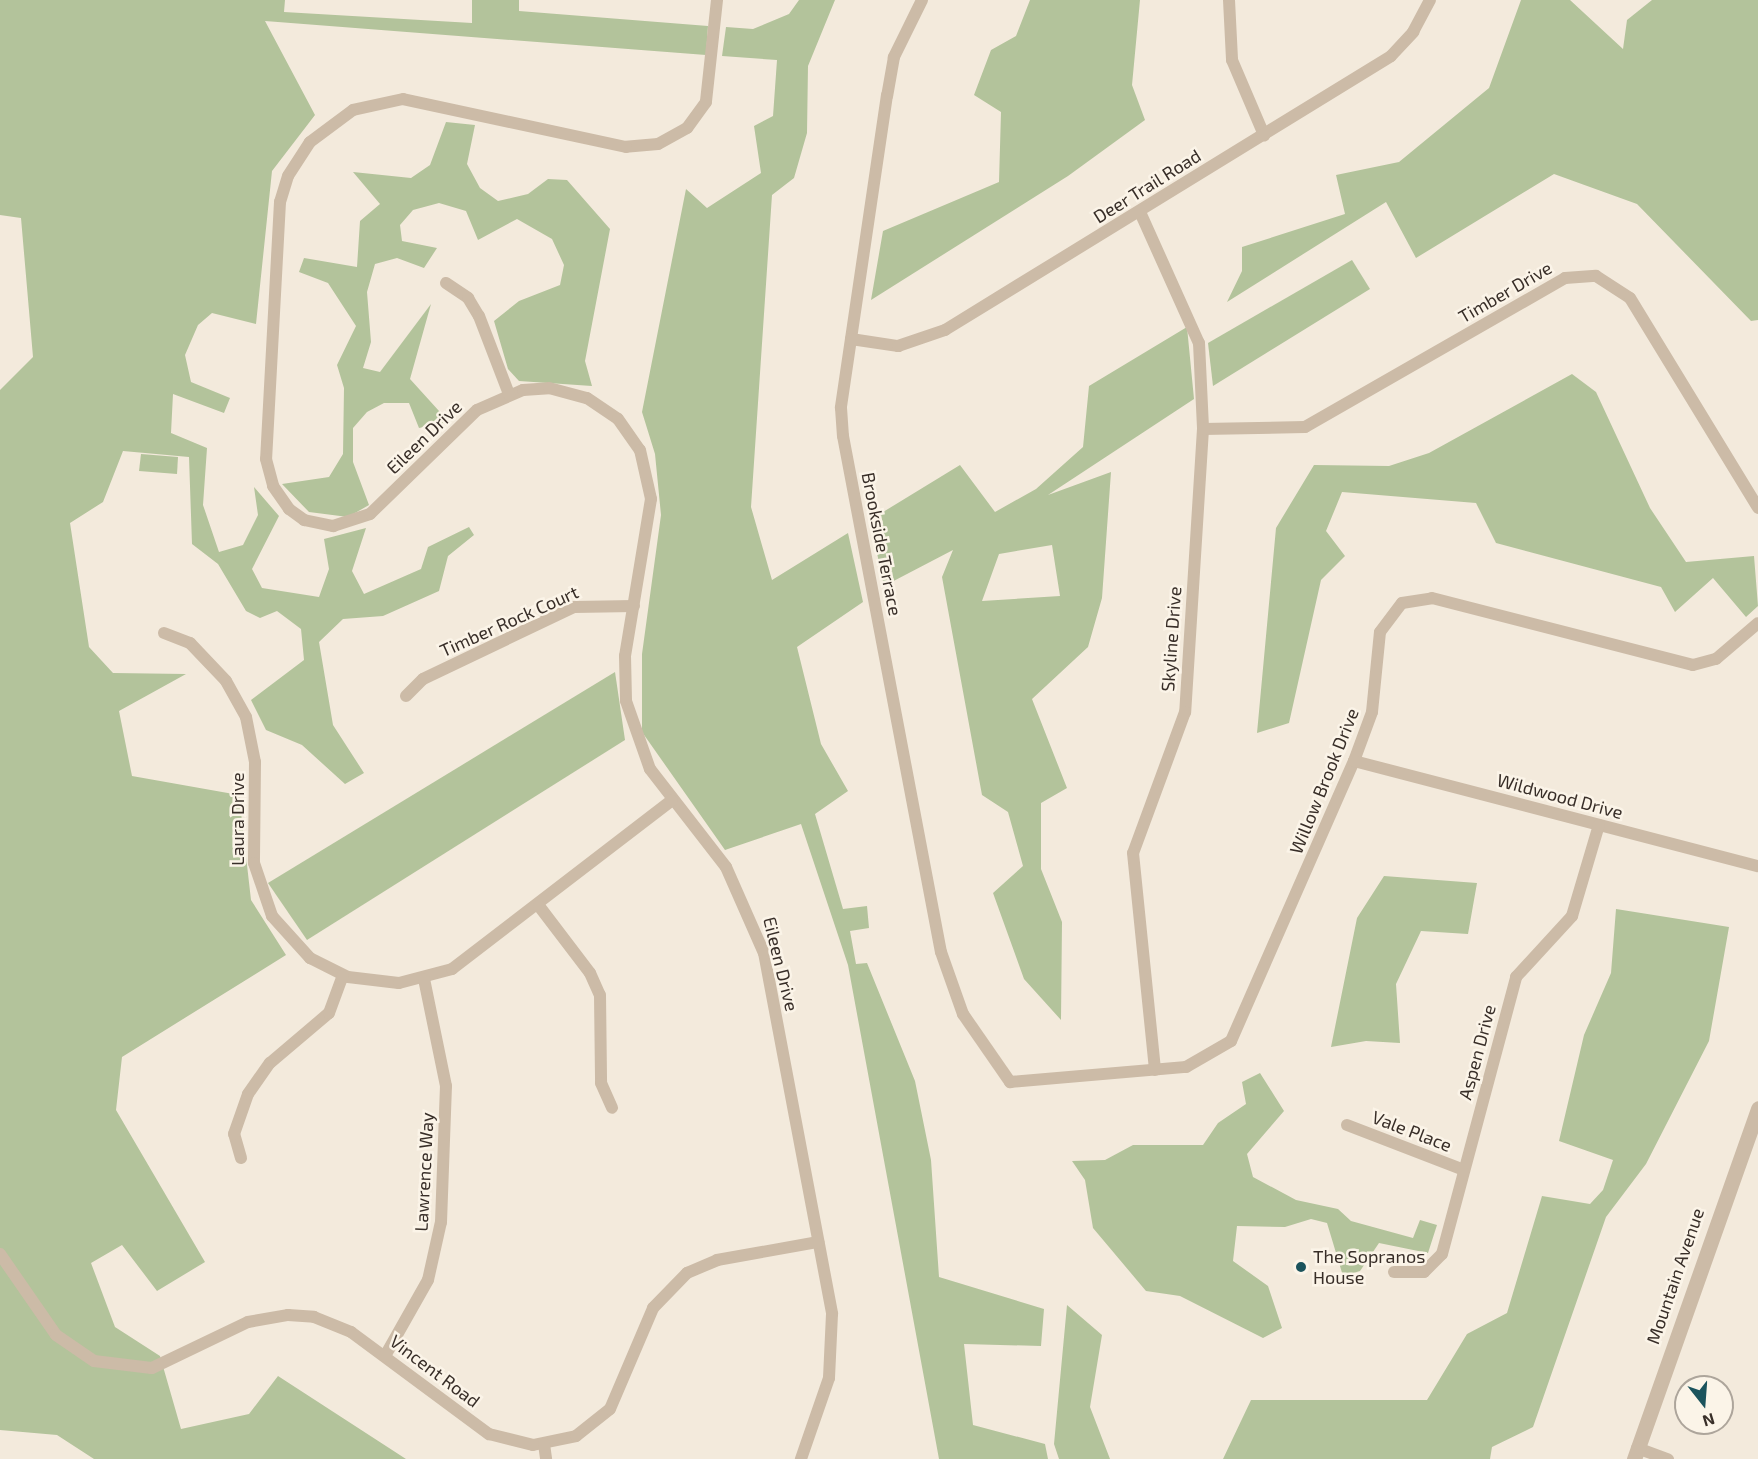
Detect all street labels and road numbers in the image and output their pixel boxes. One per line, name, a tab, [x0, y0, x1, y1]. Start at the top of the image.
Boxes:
street label: Deer Trail Road	[1089, 144, 1205, 228]
street label: Timber Drive	[1454, 257, 1556, 327]
street label: Eileen Drive	[382, 396, 466, 478]
street label: Brookside Terrace	[857, 470, 907, 618]
street label: Timber Rock Court	[436, 581, 582, 661]
street label: Skyline Drive	[1157, 586, 1185, 692]
street label: Willow Brook Drive	[1285, 705, 1363, 857]
street label: Wildwood Drive	[1495, 769, 1625, 823]
street label: Laura Drive	[226, 772, 248, 866]
street label: Eileen Drive	[759, 915, 803, 1013]
street label: Aspen Drive	[1454, 1002, 1500, 1102]
street label: Vale Place	[1369, 1106, 1455, 1156]
street label: Lawrence Way	[410, 1112, 438, 1232]
street label: Mountain Avenue	[1642, 1205, 1708, 1347]
street label: Vincent Road	[386, 1330, 484, 1412]

